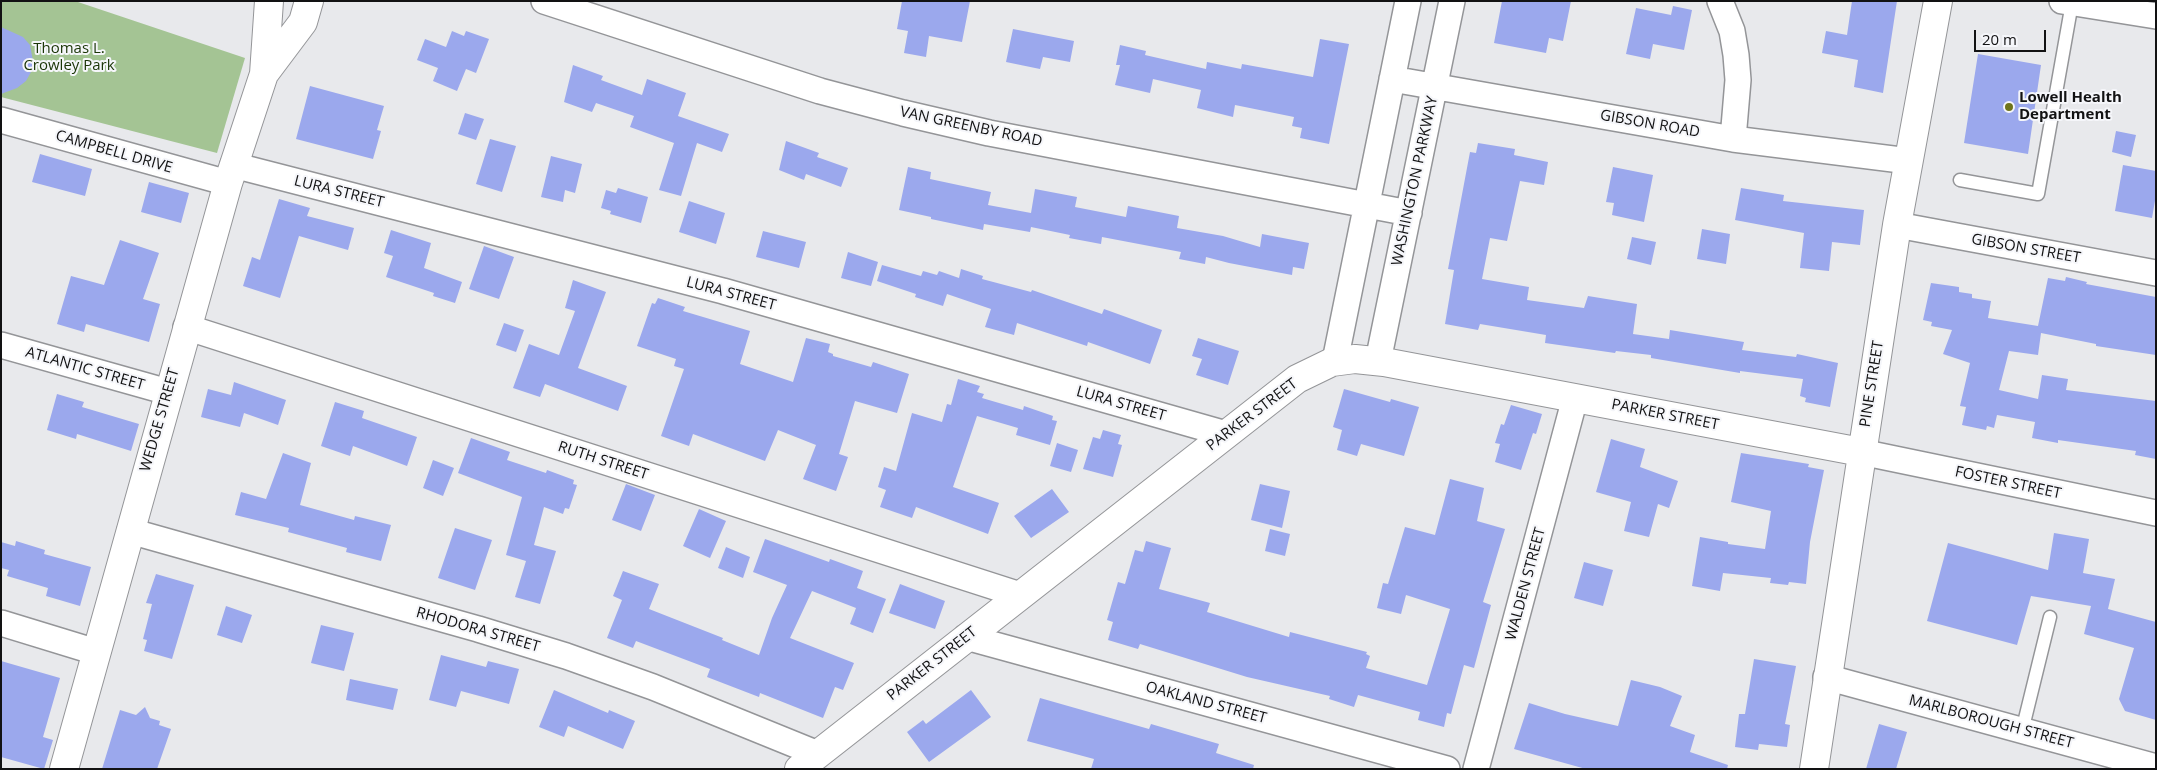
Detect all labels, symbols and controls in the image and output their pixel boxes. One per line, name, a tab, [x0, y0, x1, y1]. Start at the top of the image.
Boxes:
scale bar	[1977, 20, 2050, 52]
text: 20 m	[1982, 29, 2017, 49]
park label: Thomas L. Crowley Park	[23, 40, 115, 75]
place label: Lowell Health Department	[2019, 89, 2122, 124]
street label: WASHINGTON PARKWAY	[1388, 95, 1442, 267]
marker: Lowell Health Department	[2003, 101, 2015, 113]
street label: VAN GREENBY ROAD	[898, 103, 1044, 151]
street label: GIBSON ROAD	[1599, 106, 1701, 142]
street label: CAMPBELL DRIVE	[54, 127, 174, 177]
street label: LURA STREET	[292, 172, 386, 212]
street label: GIBSON STREET	[1970, 231, 2082, 267]
street label: LURA STREET	[684, 273, 778, 315]
street label: PINE STREET	[1856, 339, 1888, 429]
street label: ATLANTIC STREET	[23, 343, 147, 395]
street label: WEDGE STREET	[137, 366, 183, 474]
street label: PARKER STREET	[1203, 375, 1301, 455]
street label: LURA STREET	[1074, 383, 1168, 425]
street label: PARKER STREET	[1610, 396, 1720, 434]
street label: RUTH STREET	[555, 438, 651, 484]
street label: FOSTER STREET	[1953, 463, 2063, 503]
street label: WALDEN STREET	[1502, 526, 1550, 642]
street label: RHODORA STREET	[414, 604, 542, 656]
street label: PARKER STREET	[883, 623, 981, 705]
street label: OAKLAND STREET	[1144, 678, 1268, 728]
street label: MARLBOROUGH STREET	[1907, 691, 2075, 753]

